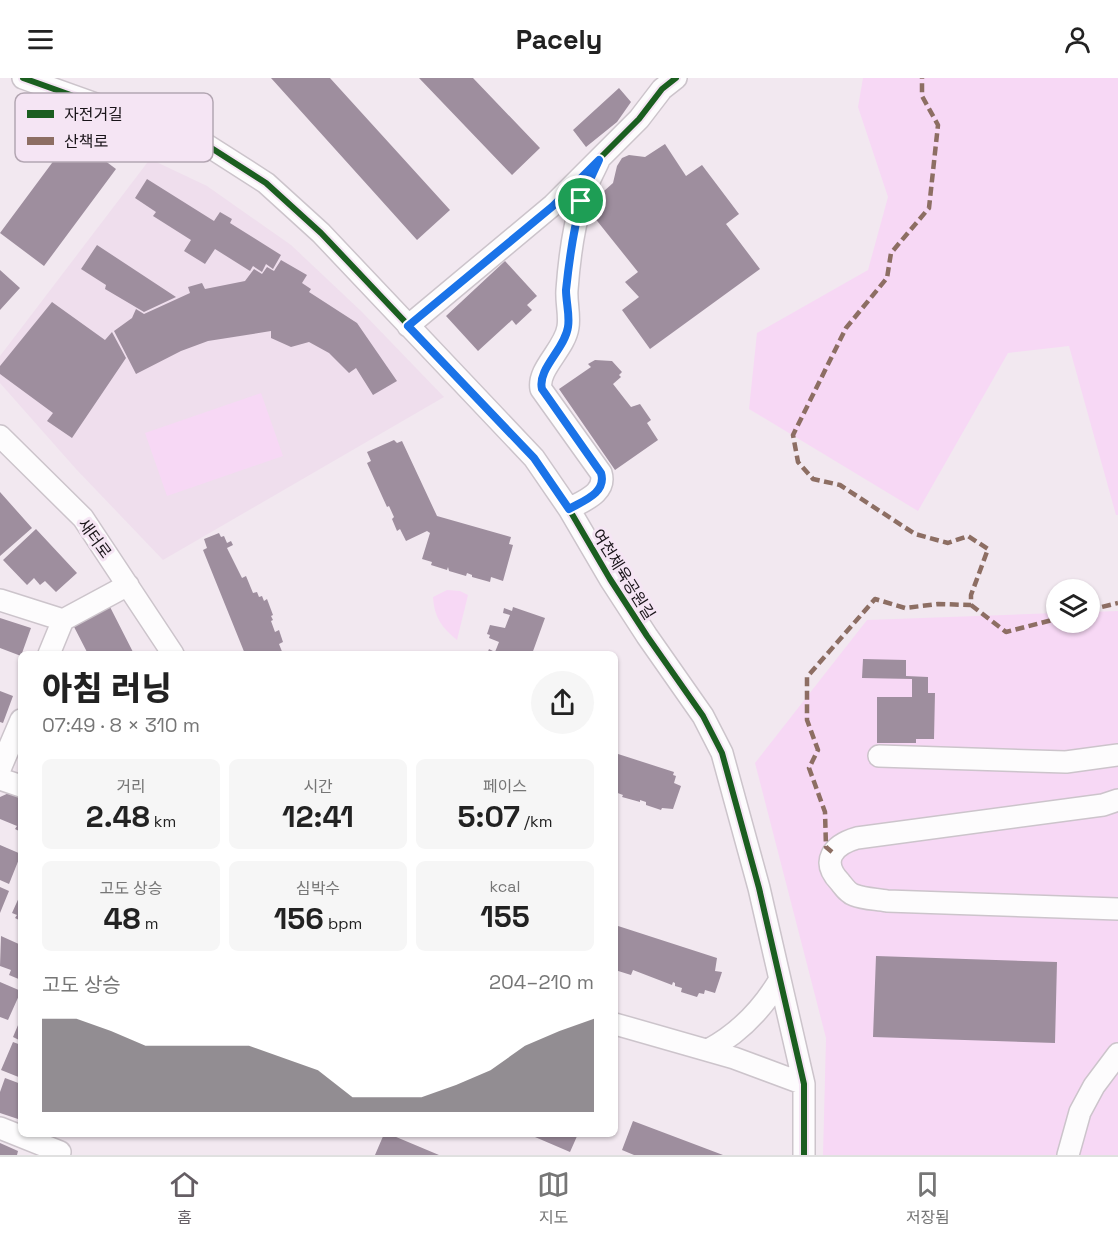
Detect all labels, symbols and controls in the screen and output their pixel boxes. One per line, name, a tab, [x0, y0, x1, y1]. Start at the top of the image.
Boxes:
text: Pacely	[516, 22, 602, 57]
icon: menu	[24, 23, 57, 56]
icon: person	[1061, 23, 1094, 56]
legend	[15, 93, 213, 162]
text: 자전거길	[64, 104, 123, 125]
text: 산책로	[64, 131, 108, 152]
pin	[555, 175, 606, 226]
icon: arrive	[564, 184, 597, 217]
street label: 새터로	[73, 514, 116, 563]
street label: 여천체육공원길	[587, 525, 660, 624]
map controls	[1046, 579, 1100, 633]
button: layers	[1046, 579, 1100, 633]
text: 아침 러닝	[42, 668, 172, 710]
button: share	[531, 671, 594, 734]
text: 07:49 · 8 × 310 m	[42, 712, 200, 738]
text: 거리	[116, 776, 146, 797]
text: 시간	[303, 776, 333, 797]
text: 페이스	[483, 776, 527, 797]
text: 2.48	[86, 797, 150, 836]
text: 12:41	[282, 797, 354, 836]
text: 5:07	[458, 797, 520, 836]
text: km	[150, 811, 176, 832]
text: /km	[520, 811, 552, 832]
text: kcal	[490, 876, 520, 897]
text: 고도 상승	[100, 878, 163, 899]
text: 심박수	[296, 878, 340, 899]
text: 155	[480, 897, 530, 936]
text: 48	[104, 899, 141, 938]
text: 156	[274, 899, 324, 938]
text: m	[141, 913, 158, 934]
text: bpm	[324, 913, 362, 934]
text: 204–210 m	[489, 969, 594, 995]
text: 고도 상승	[42, 972, 121, 998]
tab: 홈	[168, 1168, 201, 1228]
tab: 지도	[537, 1168, 570, 1228]
tab: 저장됨	[906, 1168, 950, 1228]

